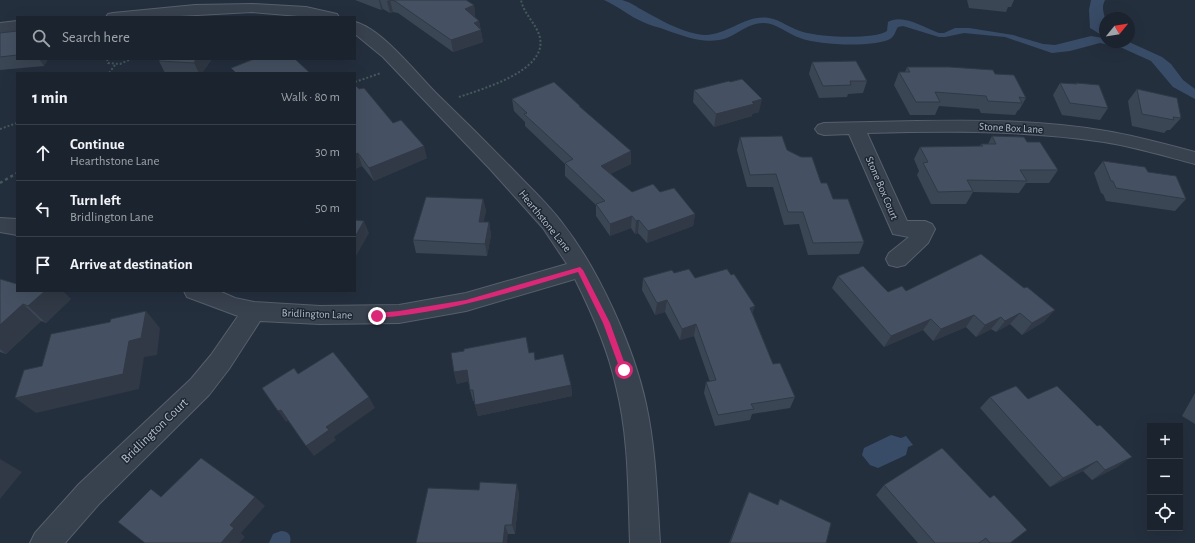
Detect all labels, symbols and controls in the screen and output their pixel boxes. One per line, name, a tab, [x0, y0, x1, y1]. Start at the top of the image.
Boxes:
north arrow	[1099, 12, 1135, 48]
search box	[16, 16, 356, 60]
icon: search	[30, 27, 52, 49]
text: Search here	[62, 30, 130, 45]
text: 1 min	[32, 89, 68, 106]
text: Walk · 80 m	[281, 91, 340, 104]
street label: Stone Box Lane	[979, 121, 1043, 135]
text: Continue	[70, 137, 125, 152]
icon: ahead	[32, 142, 54, 164]
text: 30 m	[315, 146, 340, 159]
text: Hearthstone Lane	[70, 155, 159, 168]
street label: Stone Box Court	[864, 155, 900, 222]
street label: Hearthstone Lane	[517, 188, 573, 254]
text: Turn left	[70, 193, 121, 208]
icon: left	[32, 198, 54, 220]
text: 50 m	[315, 202, 340, 215]
text: Bridlington Lane	[70, 211, 153, 224]
icon: arrive	[32, 254, 54, 276]
text: Arrive at destination	[70, 257, 193, 272]
street label: Bridlington Lane	[282, 307, 352, 321]
route end	[368, 307, 386, 325]
route start	[615, 361, 633, 379]
street label: Bridlington Court	[119, 396, 191, 466]
map controls	[1147, 423, 1183, 531]
button: +	[1147, 423, 1183, 459]
button: −	[1147, 459, 1183, 495]
button: locate	[1147, 495, 1183, 531]

